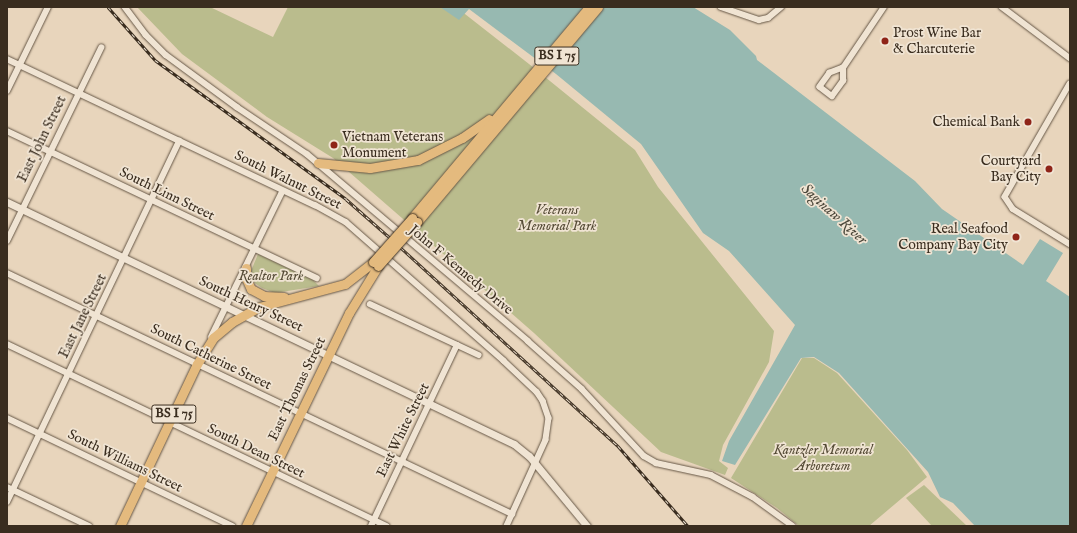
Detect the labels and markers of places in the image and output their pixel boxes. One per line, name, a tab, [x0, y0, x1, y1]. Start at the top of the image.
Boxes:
place label: Prost Wine Bar & Charcuterie	[893, 25, 981, 58]
marker: Prost Wine Bar & Charcuterie	[880, 36, 890, 46]
place label: Chemical Bank	[932, 114, 1020, 130]
marker: Chemical Bank	[1023, 117, 1033, 127]
place label: Vietnam Veterans Monument	[342, 129, 443, 162]
marker: Vietnam Veterans Monument	[329, 140, 339, 150]
place label: Courtyard Bay City	[981, 153, 1041, 186]
marker: Courtyard Bay City	[1044, 164, 1054, 174]
place label: Real Seafood Company Bay City	[898, 221, 1008, 254]
marker: Real Seafood Company Bay City	[1011, 232, 1021, 242]

